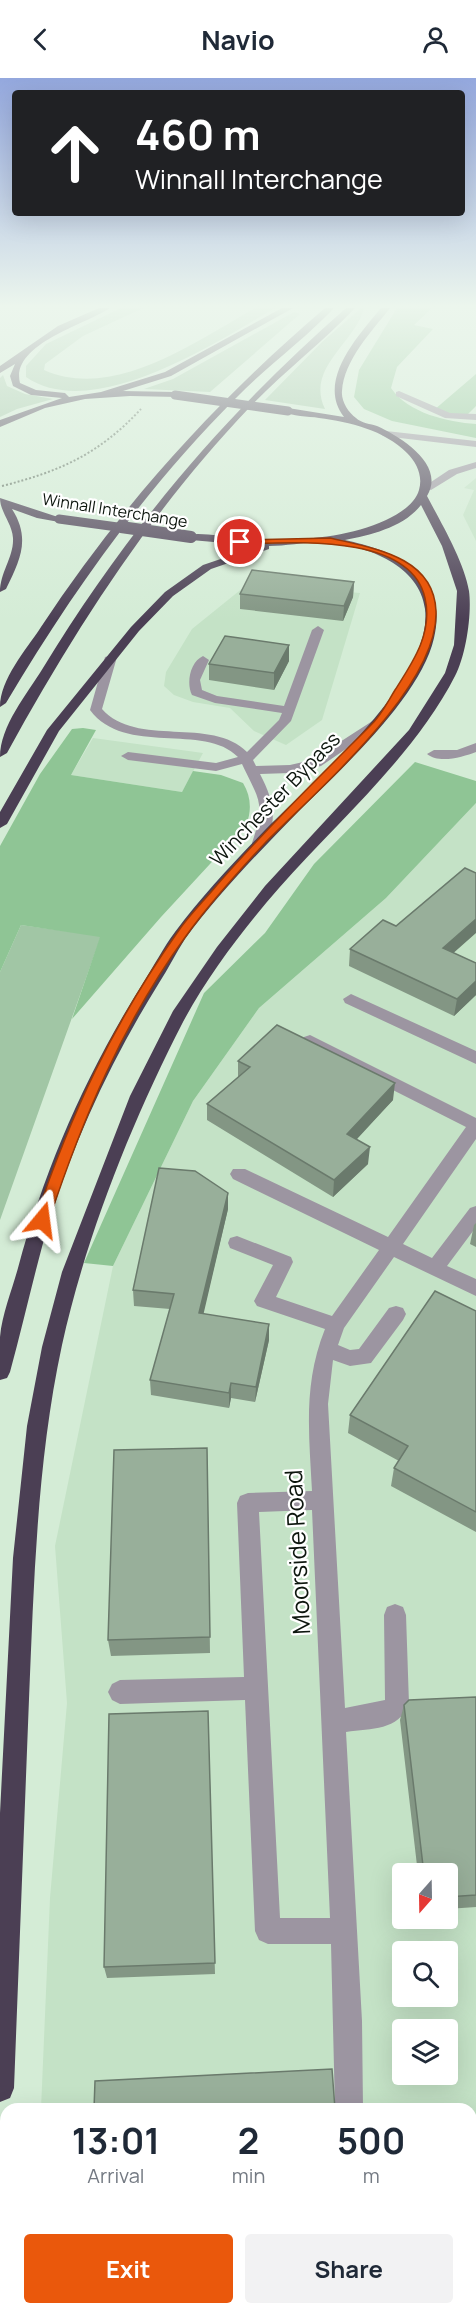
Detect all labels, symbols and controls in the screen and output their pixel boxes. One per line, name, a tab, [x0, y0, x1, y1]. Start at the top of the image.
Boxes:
text: Navio	[201, 21, 275, 58]
icon: back	[24, 23, 57, 56]
icon: person	[419, 23, 452, 56]
text: 460 m	[135, 105, 260, 163]
icon: ahead	[36, 114, 114, 192]
text: Winnall Interchange	[135, 160, 383, 197]
street label: Winnall Interchange	[41, 488, 189, 532]
pin	[214, 516, 265, 567]
icon: arrive	[223, 525, 256, 558]
street label: Winchester Bypass	[203, 726, 346, 872]
position arrow	[10, 1188, 74, 1252]
street label: Moorside Road	[276, 1469, 317, 1635]
north arrow	[392, 1863, 458, 1929]
map controls	[392, 1863, 458, 2085]
button: search	[392, 1941, 458, 2007]
button: layers	[392, 2019, 458, 2085]
text: 13:01	[72, 2116, 160, 2165]
text: 2	[238, 2116, 259, 2165]
text: 500	[337, 2116, 405, 2165]
text: Arrival	[87, 2162, 144, 2189]
text: min	[232, 2162, 265, 2189]
text: m	[363, 2162, 380, 2189]
button: Exit	[24, 2234, 233, 2303]
button: Share	[245, 2234, 453, 2303]

